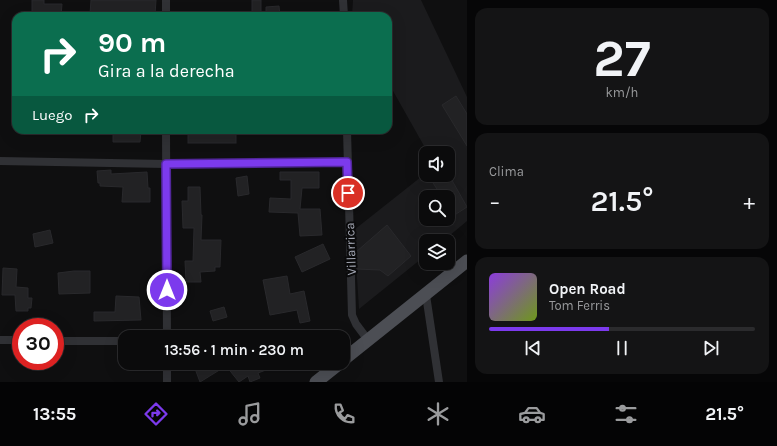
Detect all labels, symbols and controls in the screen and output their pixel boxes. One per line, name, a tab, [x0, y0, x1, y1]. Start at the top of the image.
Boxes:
text: 90 m	[98, 26, 166, 59]
icon: right	[32, 28, 84, 80]
text: 27	[593, 28, 651, 89]
text: Gira a la derecha	[98, 60, 235, 82]
text: km/h	[606, 85, 638, 100]
icon: right	[80, 104, 102, 126]
text: Luego	[32, 106, 72, 124]
map controls	[419, 146, 455, 270]
button: sound	[419, 146, 455, 182]
text: Clima	[489, 164, 524, 179]
pin	[331, 176, 365, 210]
icon: arrive	[337, 182, 359, 204]
text: 21.5°	[590, 183, 654, 219]
text: −	[489, 189, 501, 215]
text: +	[743, 189, 755, 215]
button: search	[419, 190, 455, 226]
street label: Villarrica	[342, 222, 359, 276]
button: layers	[419, 234, 455, 270]
position arrow	[146, 269, 188, 311]
text: Open Road	[549, 280, 626, 298]
text: Tom Ferris	[549, 298, 610, 313]
speed limit sign: 30	[12, 318, 64, 370]
icon: previous	[522, 337, 544, 359]
icon: pause	[611, 337, 633, 359]
icon: next	[700, 337, 722, 359]
text: 13:56 · 1 min · 230 m	[164, 341, 304, 359]
icon: directions	[142, 400, 170, 428]
icon: music	[236, 400, 264, 428]
icon: phone	[330, 400, 358, 428]
icon: climate	[424, 400, 452, 428]
icon: car	[518, 400, 546, 428]
icon: filters	[612, 400, 640, 428]
text: 13:55	[33, 403, 76, 425]
text: 21.5°	[705, 403, 744, 425]

